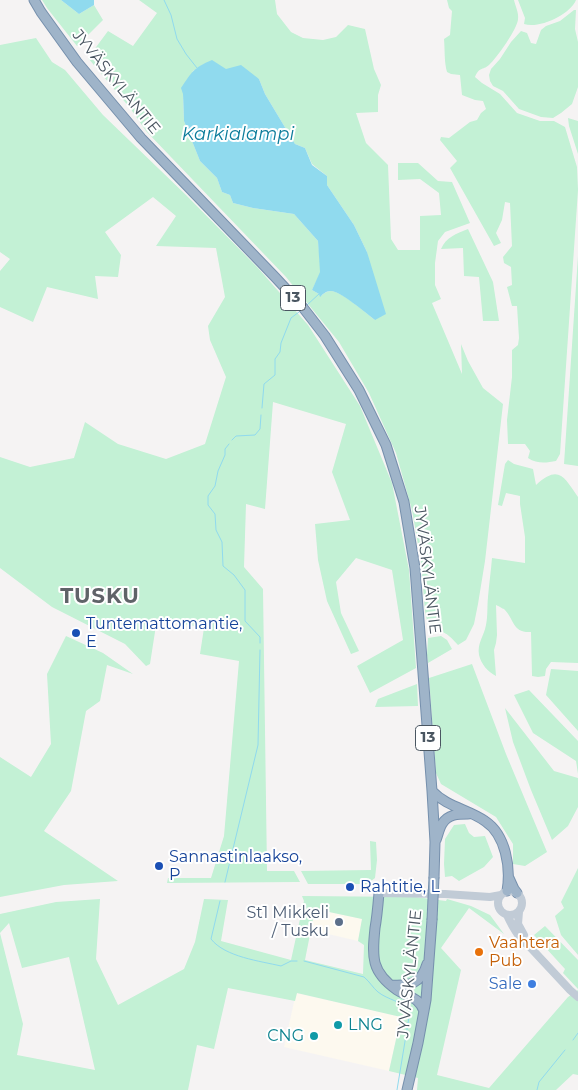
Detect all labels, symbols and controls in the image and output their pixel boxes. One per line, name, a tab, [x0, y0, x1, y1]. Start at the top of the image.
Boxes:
street label: JYVÄSKYLÄNTIE	[68, 26, 164, 138]
water label: Karkialampi	[182, 124, 294, 146]
road number: 13	[280, 286, 306, 310]
street label: JYVÄSKYLÄNTIE	[410, 505, 444, 635]
district label: TUSKU	[60, 584, 140, 610]
place label: Tuntemattomantie, E	[86, 614, 242, 652]
marker: Tuntemattomantie, E	[70, 627, 82, 639]
road number: 13	[416, 726, 440, 750]
place label: Sannastinlaakso, P	[169, 847, 302, 885]
marker: Sannastinlaakso, P	[153, 860, 165, 872]
place label: Rahtitie, L	[360, 877, 440, 897]
marker: Rahtitie, L	[344, 881, 356, 893]
place label: St1 Mikkeli / Tusku	[246, 903, 329, 941]
street label: JYVÄSKYLÄNTIE	[394, 909, 426, 1039]
marker: St1 Mikkeli / Tusku	[333, 916, 345, 928]
place label: Vaahtera Pub	[489, 933, 560, 971]
marker: Vaahtera Pub	[473, 946, 485, 958]
place label: Sale	[489, 974, 522, 994]
marker: Sale	[526, 978, 538, 990]
place label: LNG	[348, 1015, 383, 1035]
marker: LNG	[332, 1019, 344, 1031]
place label: CNG	[267, 1026, 304, 1046]
marker: CNG	[308, 1030, 320, 1042]

